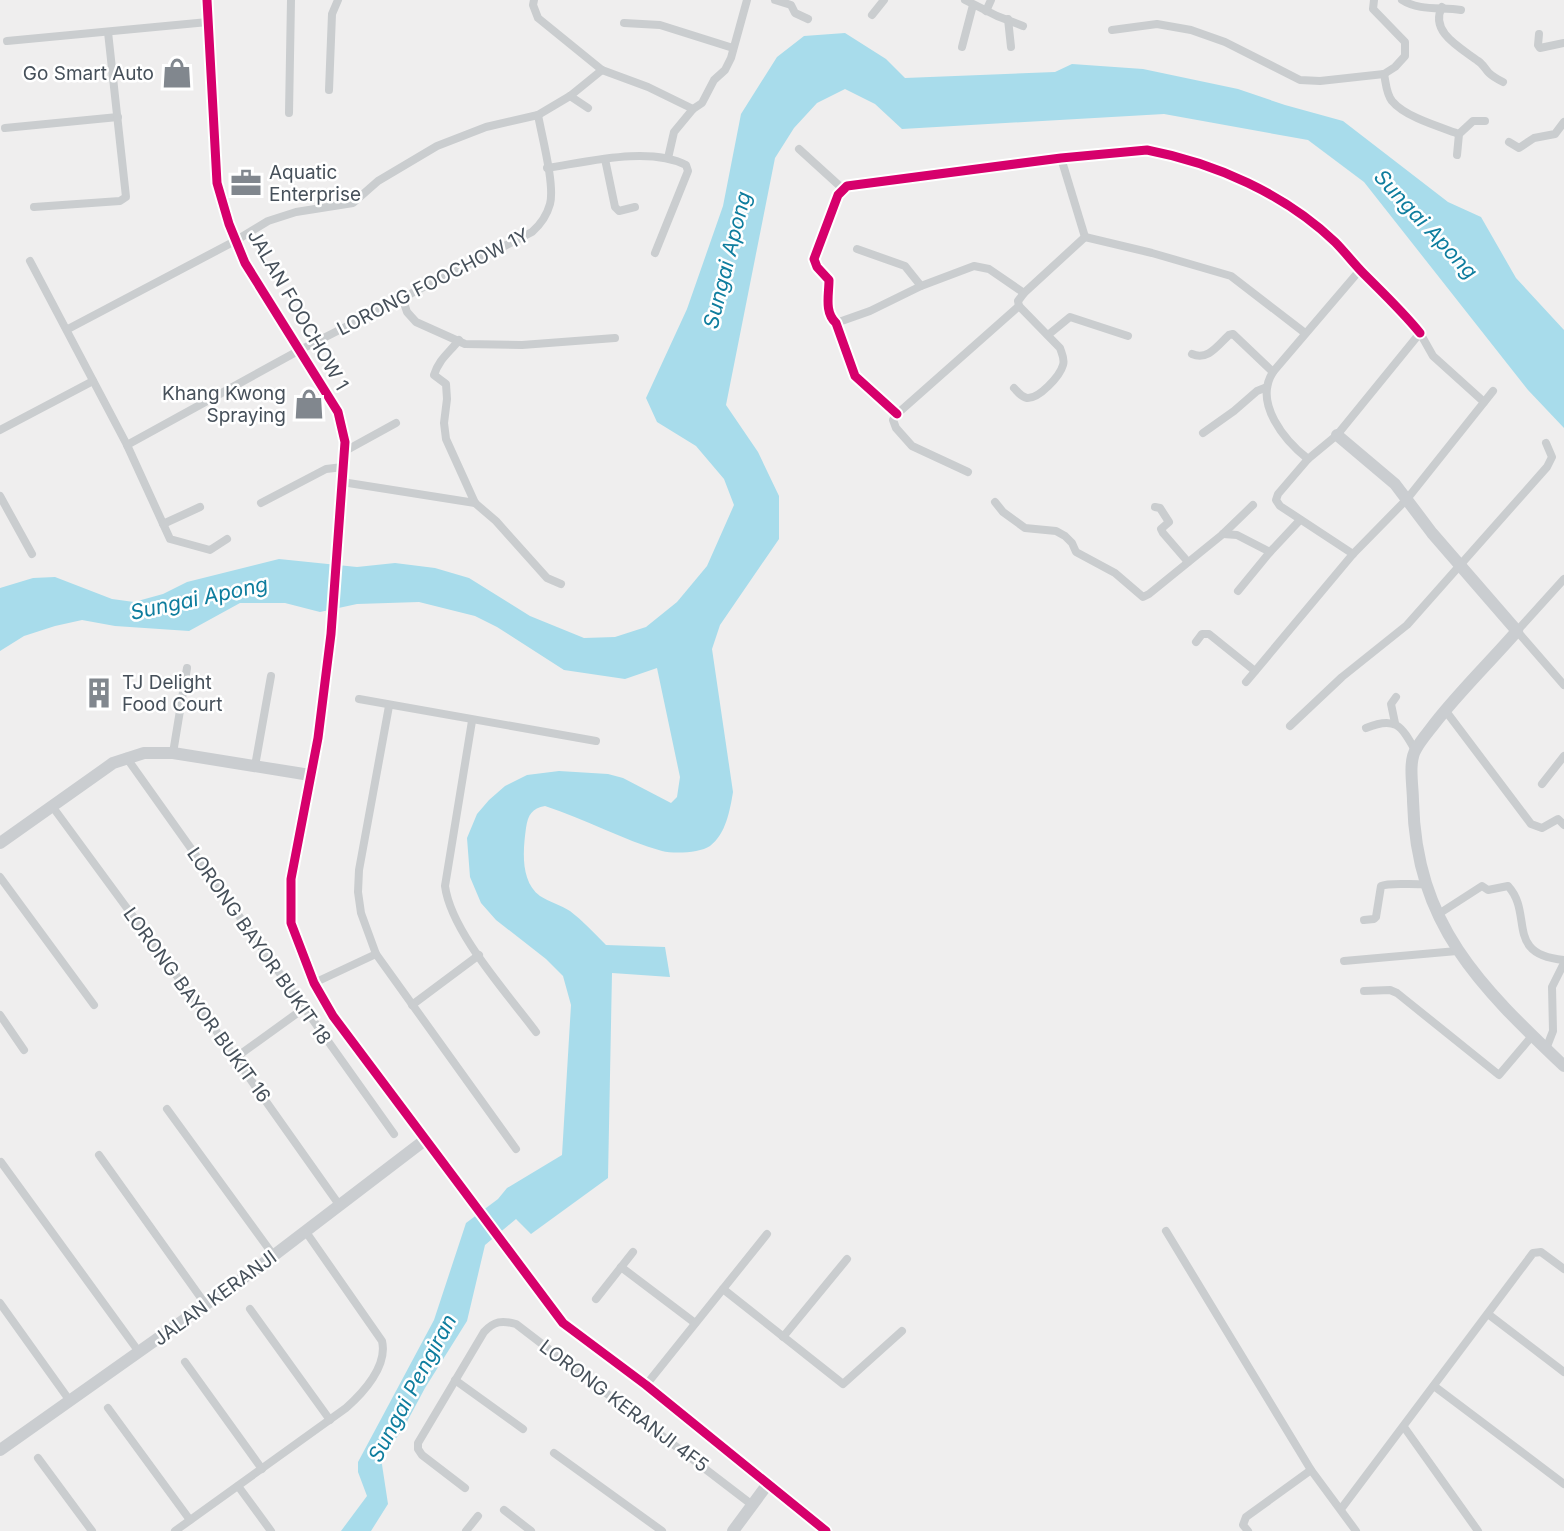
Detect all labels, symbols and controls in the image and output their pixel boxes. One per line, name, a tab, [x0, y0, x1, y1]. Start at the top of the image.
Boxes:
shop icon: Go Smart Auto	[160, 56, 194, 90]
place label: Go Smart Auto	[23, 62, 154, 85]
place label: Aquatic Enterprise	[269, 161, 361, 206]
water label: Sungai Apong	[1369, 164, 1483, 284]
office icon: Aquatic Enterprise	[229, 166, 263, 200]
water label: Sungai Apong	[698, 189, 756, 331]
street label: LORONG FOOCHOW 1Y	[333, 223, 533, 341]
street label: JALAN FOOCHOW 1	[243, 226, 353, 394]
place label: Khang Kwong Spraying	[162, 382, 286, 427]
shop icon: Khang Kwong Spraying	[292, 387, 326, 421]
water label: Sungai Apong	[128, 571, 270, 625]
place label: TJ Delight Food Court	[122, 671, 222, 716]
building icon: TJ Delight Food Court	[82, 676, 116, 710]
street label: LORONG BAYOR BUKIT 18	[182, 843, 336, 1049]
street label: LORONG BAYOR BUKIT 16	[119, 903, 275, 1107]
street label: JALAN KERANJI	[149, 1246, 281, 1350]
water label: Sungai Pengiran	[363, 1310, 461, 1466]
street label: LORONG KERANJI 4F5	[535, 1335, 713, 1477]

